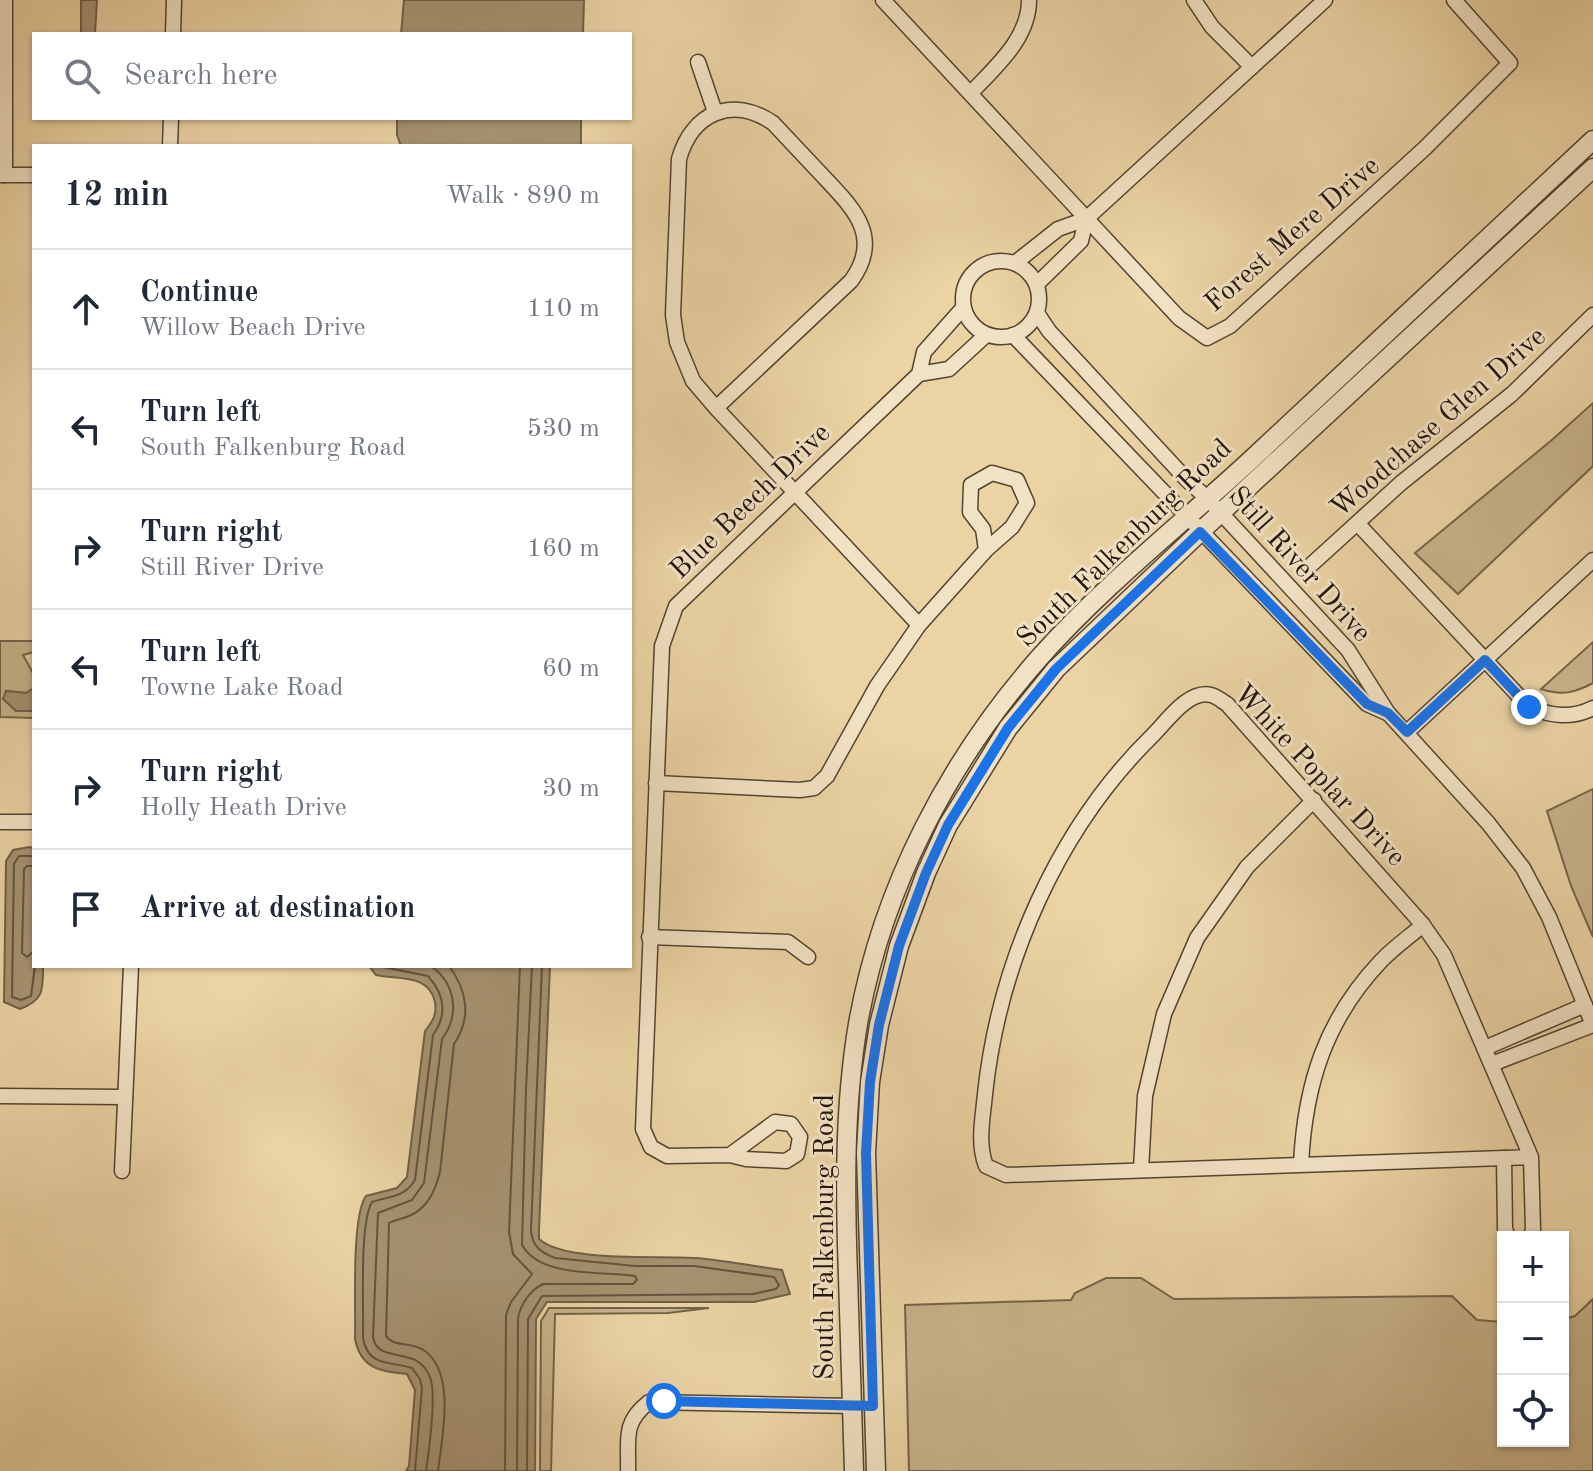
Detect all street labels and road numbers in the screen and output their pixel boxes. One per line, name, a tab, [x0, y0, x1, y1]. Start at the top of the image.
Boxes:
street label: Forest Mere Drive	[1200, 152, 1385, 318]
street label: Woodchase Glen Drive	[1326, 323, 1552, 524]
street label: Blue Beech Drive	[666, 419, 836, 585]
street label: South Falkenburg Road	[1012, 435, 1238, 654]
street label: Still River Drive	[1222, 482, 1376, 648]
street label: White Poplar Drive	[1228, 680, 1410, 872]
street label: South Falkenburg Road	[812, 1094, 840, 1380]

